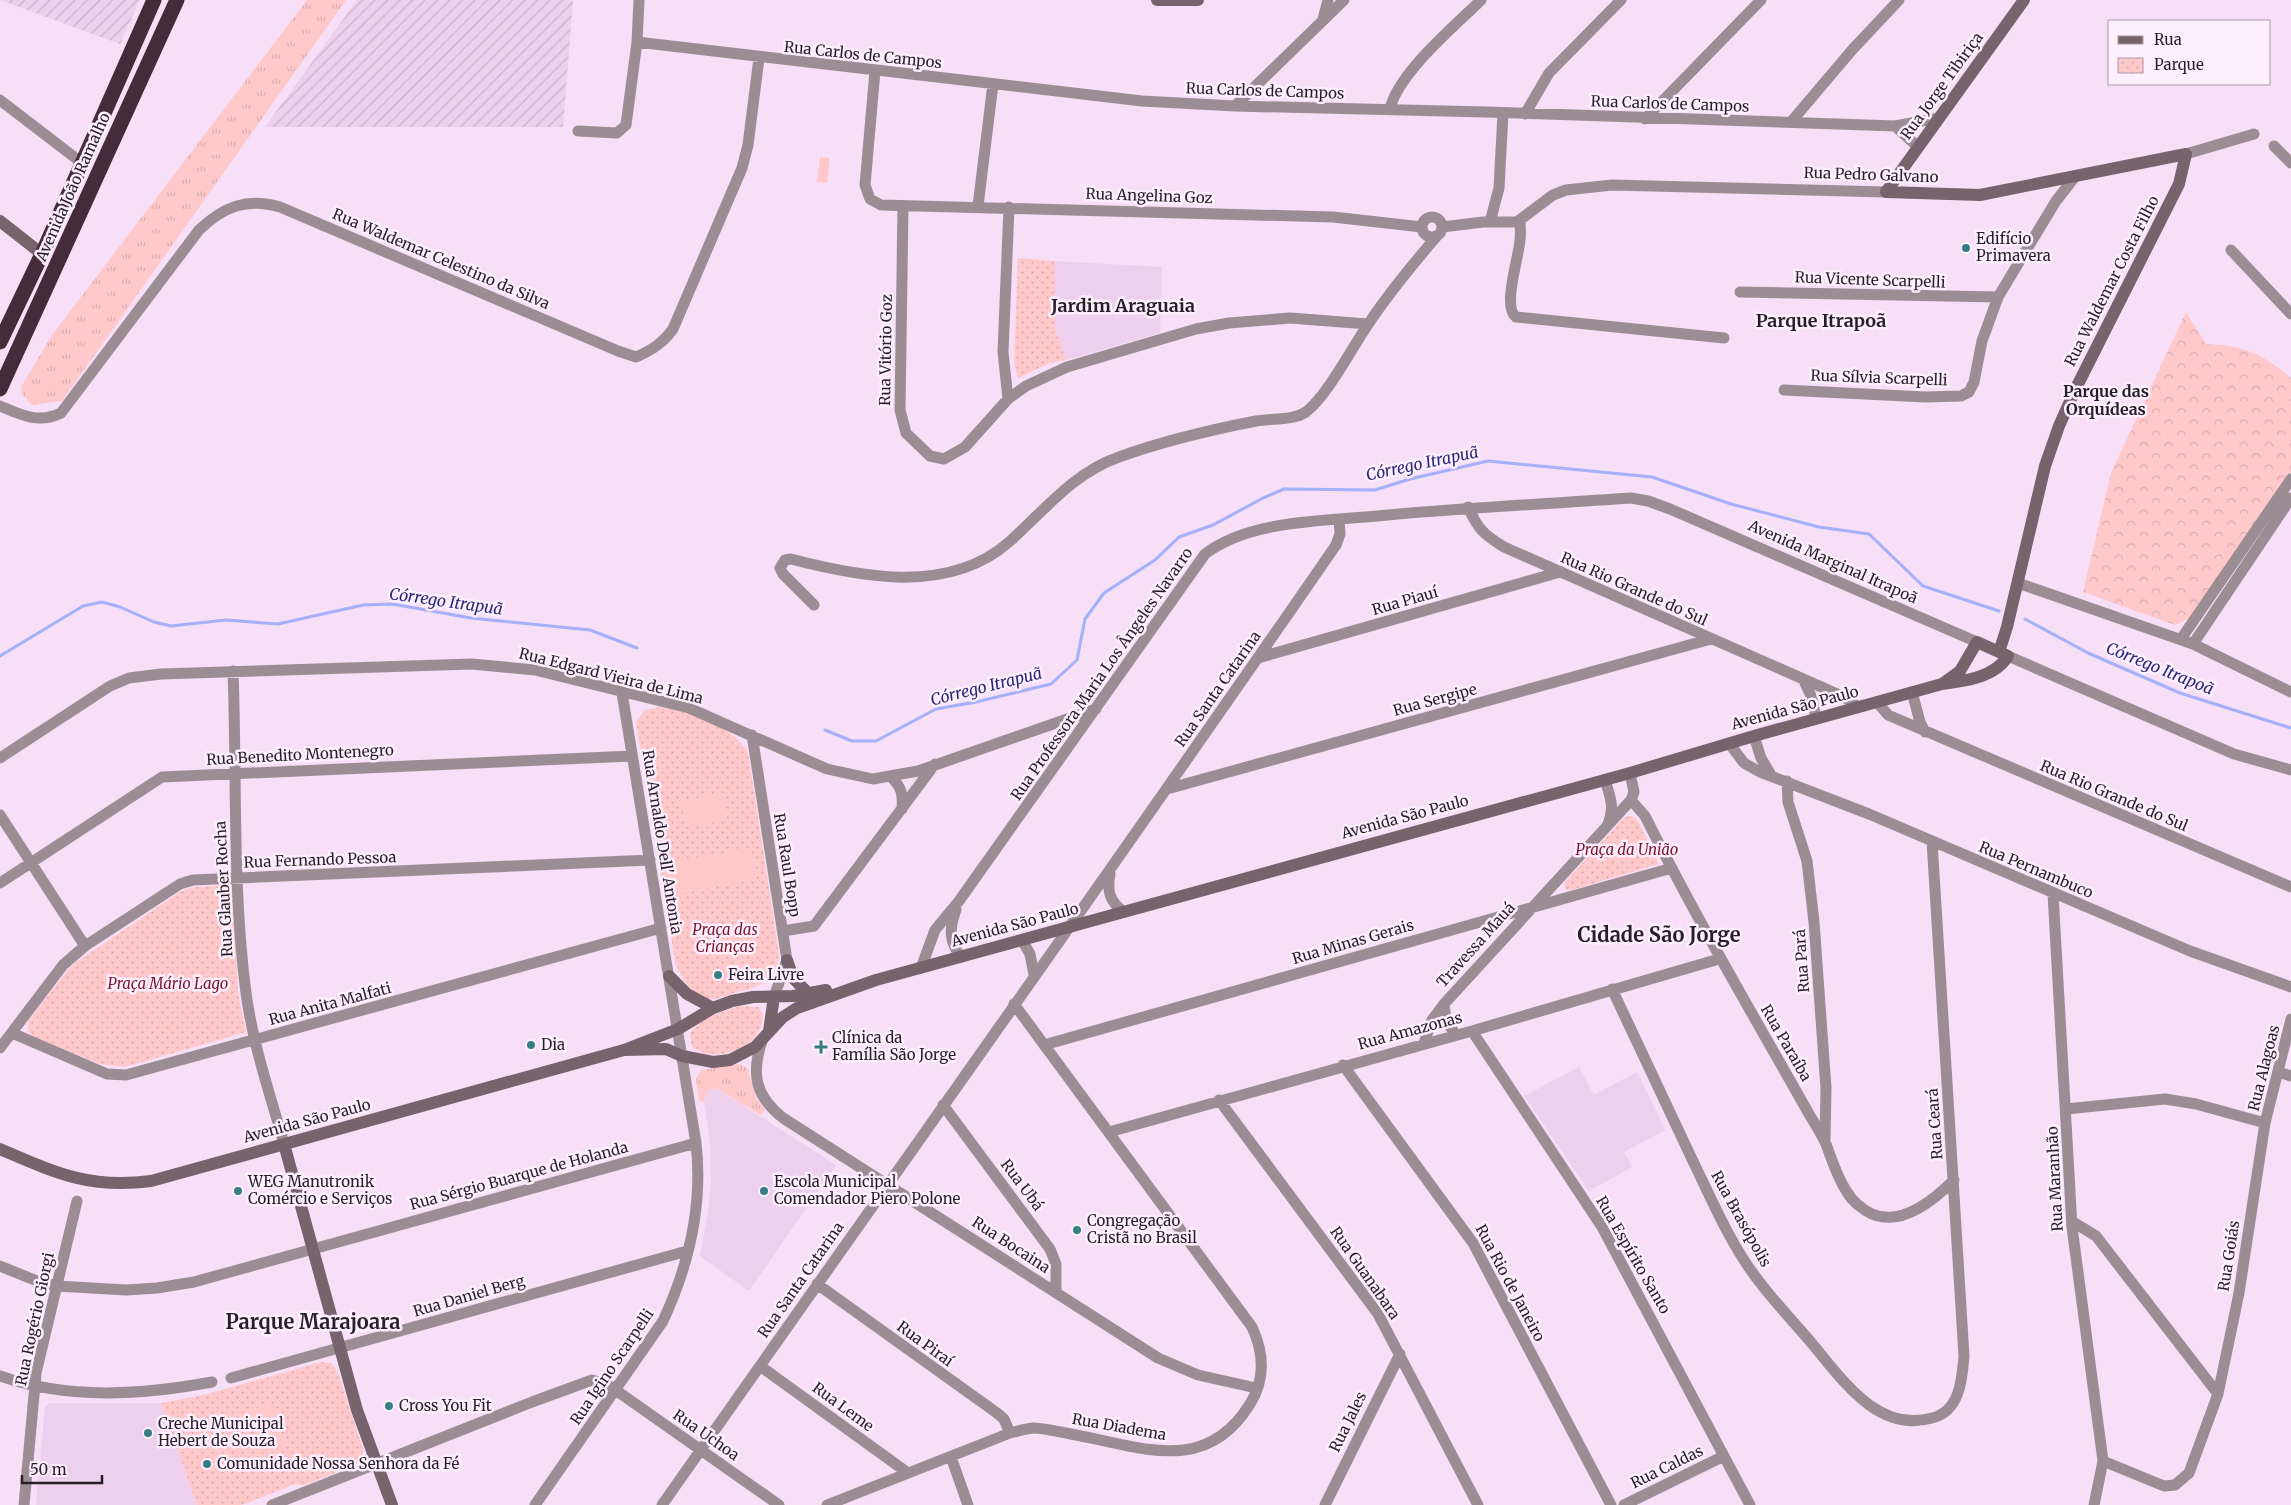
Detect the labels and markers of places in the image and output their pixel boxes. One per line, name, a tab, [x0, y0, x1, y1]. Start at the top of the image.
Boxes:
place label: Edifício Primavera	[1976, 229, 2051, 265]
marker: Edifício Primavera	[1960, 242, 1972, 254]
place label: Feira Livre	[728, 965, 804, 984]
marker: Feira Livre	[712, 969, 724, 981]
place label: Clínica da Família São Jorge	[832, 1028, 956, 1064]
place label: Dia	[541, 1035, 565, 1054]
marker: Dia	[525, 1039, 537, 1051]
marker: Clínica da Família São Jorge	[814, 1040, 828, 1054]
place label: WEG Manutronik Comércio e Serviços	[247, 1172, 392, 1208]
place label: Escola Municipal Comendador Piero Polone	[774, 1172, 961, 1208]
marker: WEG Manutronik Comércio e Serviços	[232, 1185, 244, 1197]
marker: Escola Municipal Comendador Piero Polone	[758, 1185, 770, 1197]
place label: Congregação Cristã no Brasil	[1087, 1211, 1197, 1247]
marker: Congregação Cristã no Brasil	[1071, 1224, 1083, 1236]
place label: Cross You Fit	[399, 1396, 492, 1415]
marker: Cross You Fit	[383, 1400, 395, 1412]
place label: Creche Municipal Hebert de Souza	[158, 1414, 284, 1450]
marker: Creche Municipal Hebert de Souza	[142, 1427, 154, 1439]
place label: Comunidade Nossa Senhora da Fé	[217, 1454, 460, 1473]
marker: Comunidade Nossa Senhora da Fé	[201, 1458, 213, 1470]

